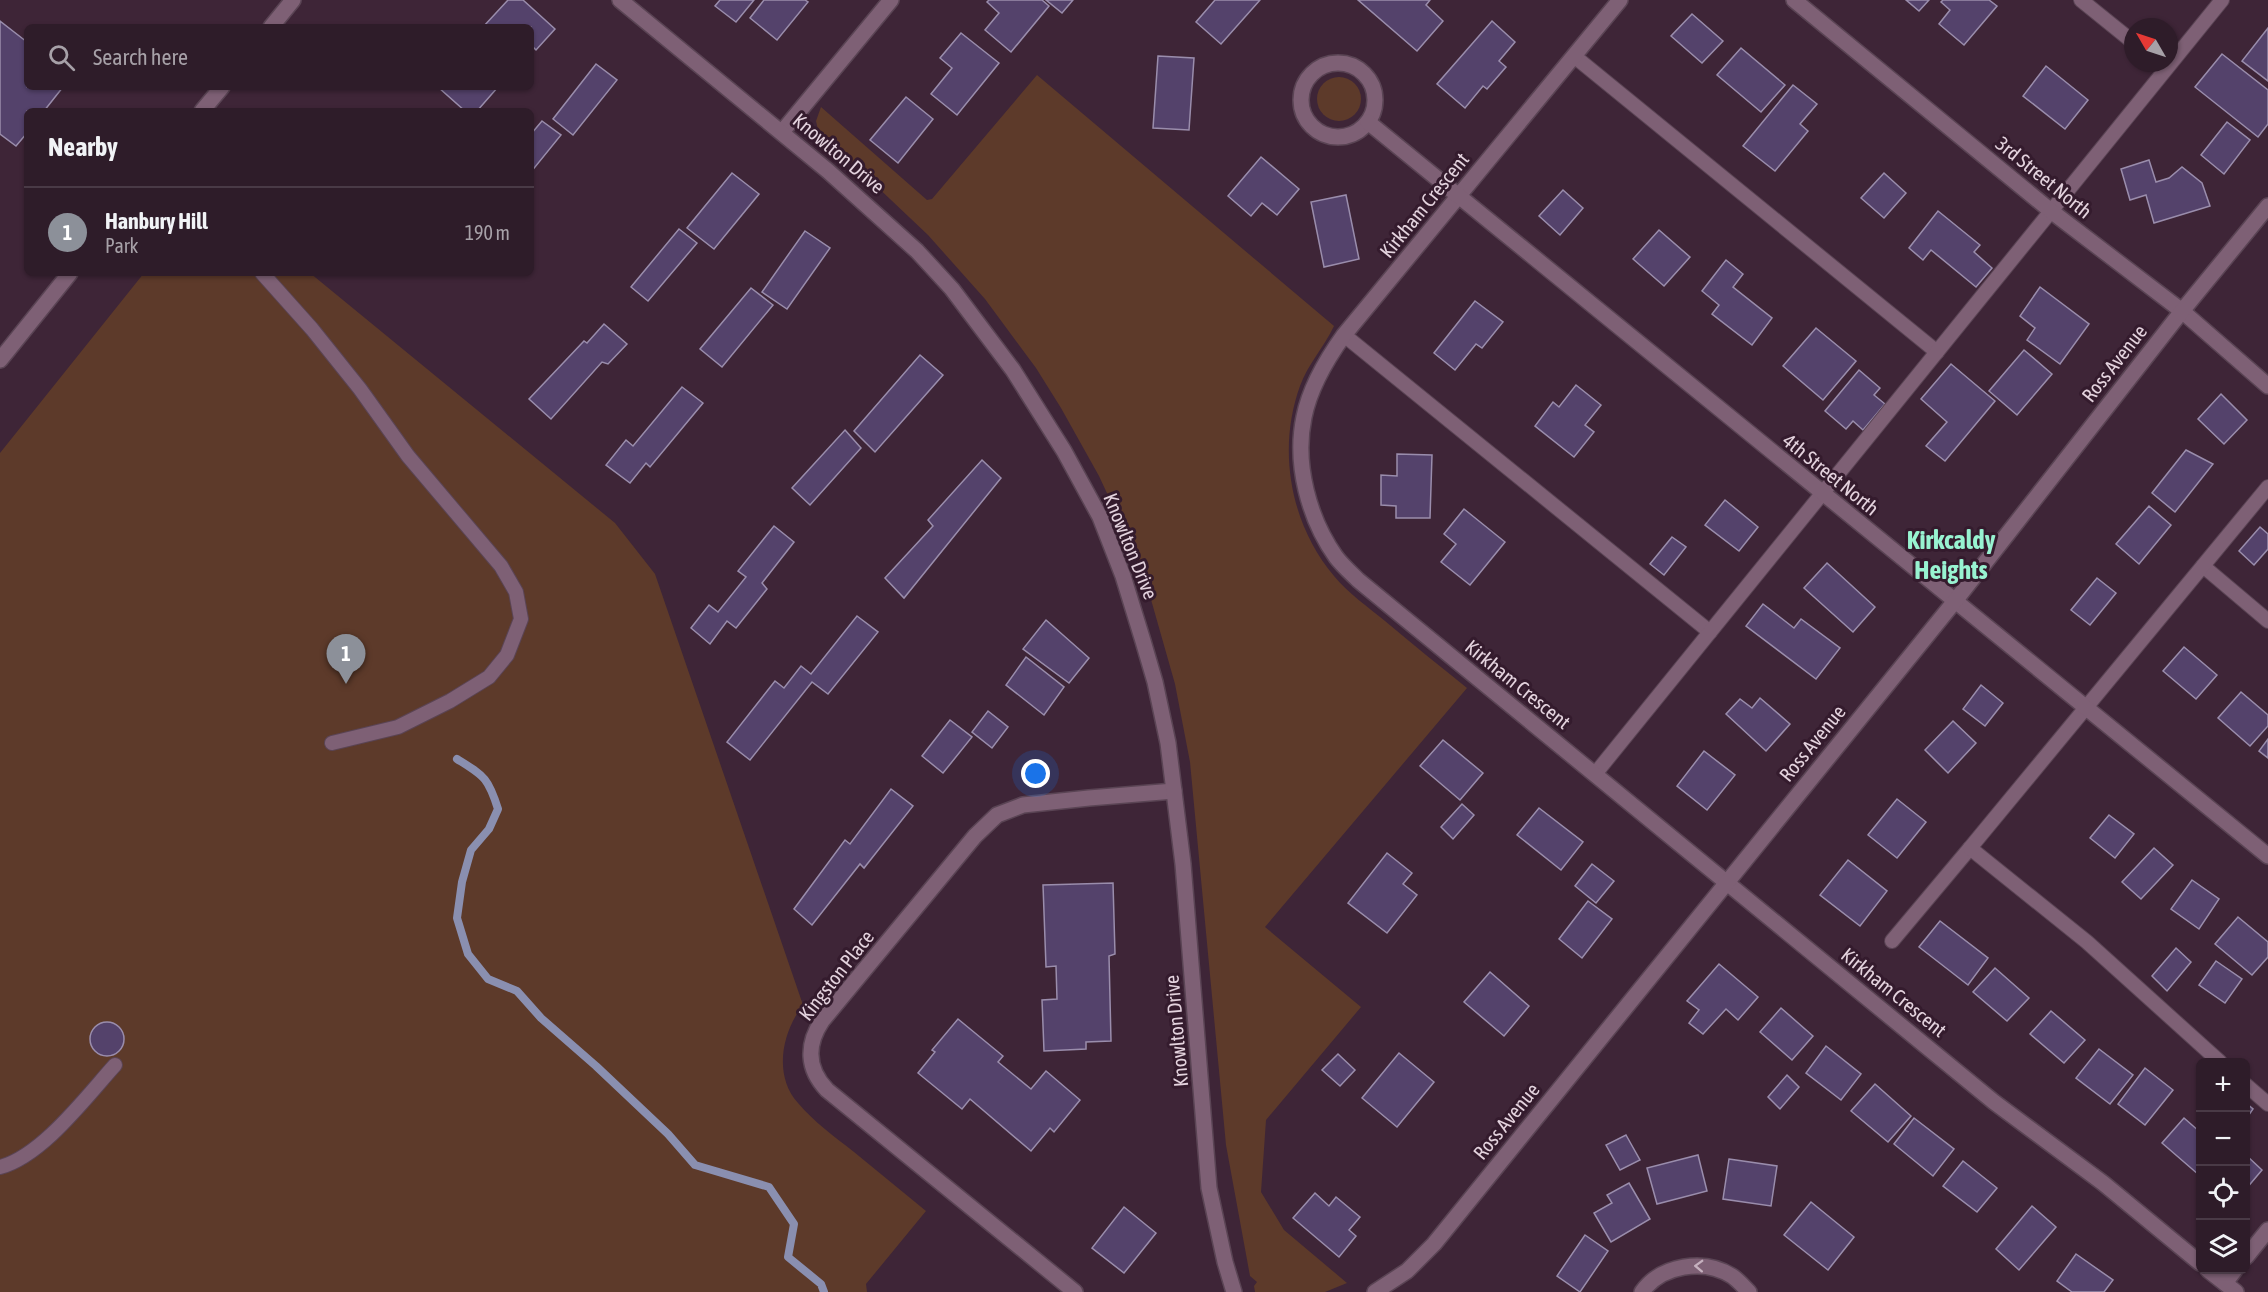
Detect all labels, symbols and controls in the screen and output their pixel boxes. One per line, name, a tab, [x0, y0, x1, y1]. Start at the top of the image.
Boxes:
north arrow	[2124, 18, 2178, 72]
search box	[24, 24, 534, 90]
icon: search	[45, 41, 78, 74]
text: Search here	[93, 44, 188, 70]
street label: Knowlton Drive	[789, 108, 889, 198]
street label: 3rd Street North	[1991, 131, 2097, 223]
text: Nearby	[48, 132, 118, 162]
street label: Kirkham Crescent	[1375, 148, 1473, 262]
text: Hanbury Hill	[105, 208, 208, 234]
text: 1	[63, 221, 72, 244]
text: 190 m	[465, 221, 510, 244]
text: Park	[105, 234, 138, 257]
street label: Ross Avenue	[2077, 320, 2151, 406]
street label: 4th Street North	[1778, 428, 1884, 520]
street label: Knowlton Drive	[1099, 490, 1163, 602]
district label: Kirkcaldy Heights	[1907, 525, 1996, 585]
pin: 1	[326, 634, 366, 684]
street label: Kirkham Crescent	[1461, 635, 1575, 733]
street label: Ross Avenue	[1774, 700, 1850, 786]
your location	[1021, 759, 1050, 788]
street label: Kingston Place	[794, 925, 878, 1025]
street label: Kirkham Crescent	[1837, 943, 1951, 1041]
street label: Knowlton Drive	[1160, 974, 1192, 1088]
map controls	[2196, 1058, 2250, 1274]
button: +	[2196, 1058, 2250, 1112]
street label: Ross Avenue	[1468, 1078, 1544, 1164]
button: −	[2196, 1112, 2250, 1166]
button: locate	[2196, 1166, 2250, 1220]
button: layers	[2196, 1220, 2250, 1274]
one-way arrow	[1694, 1260, 1703, 1273]

